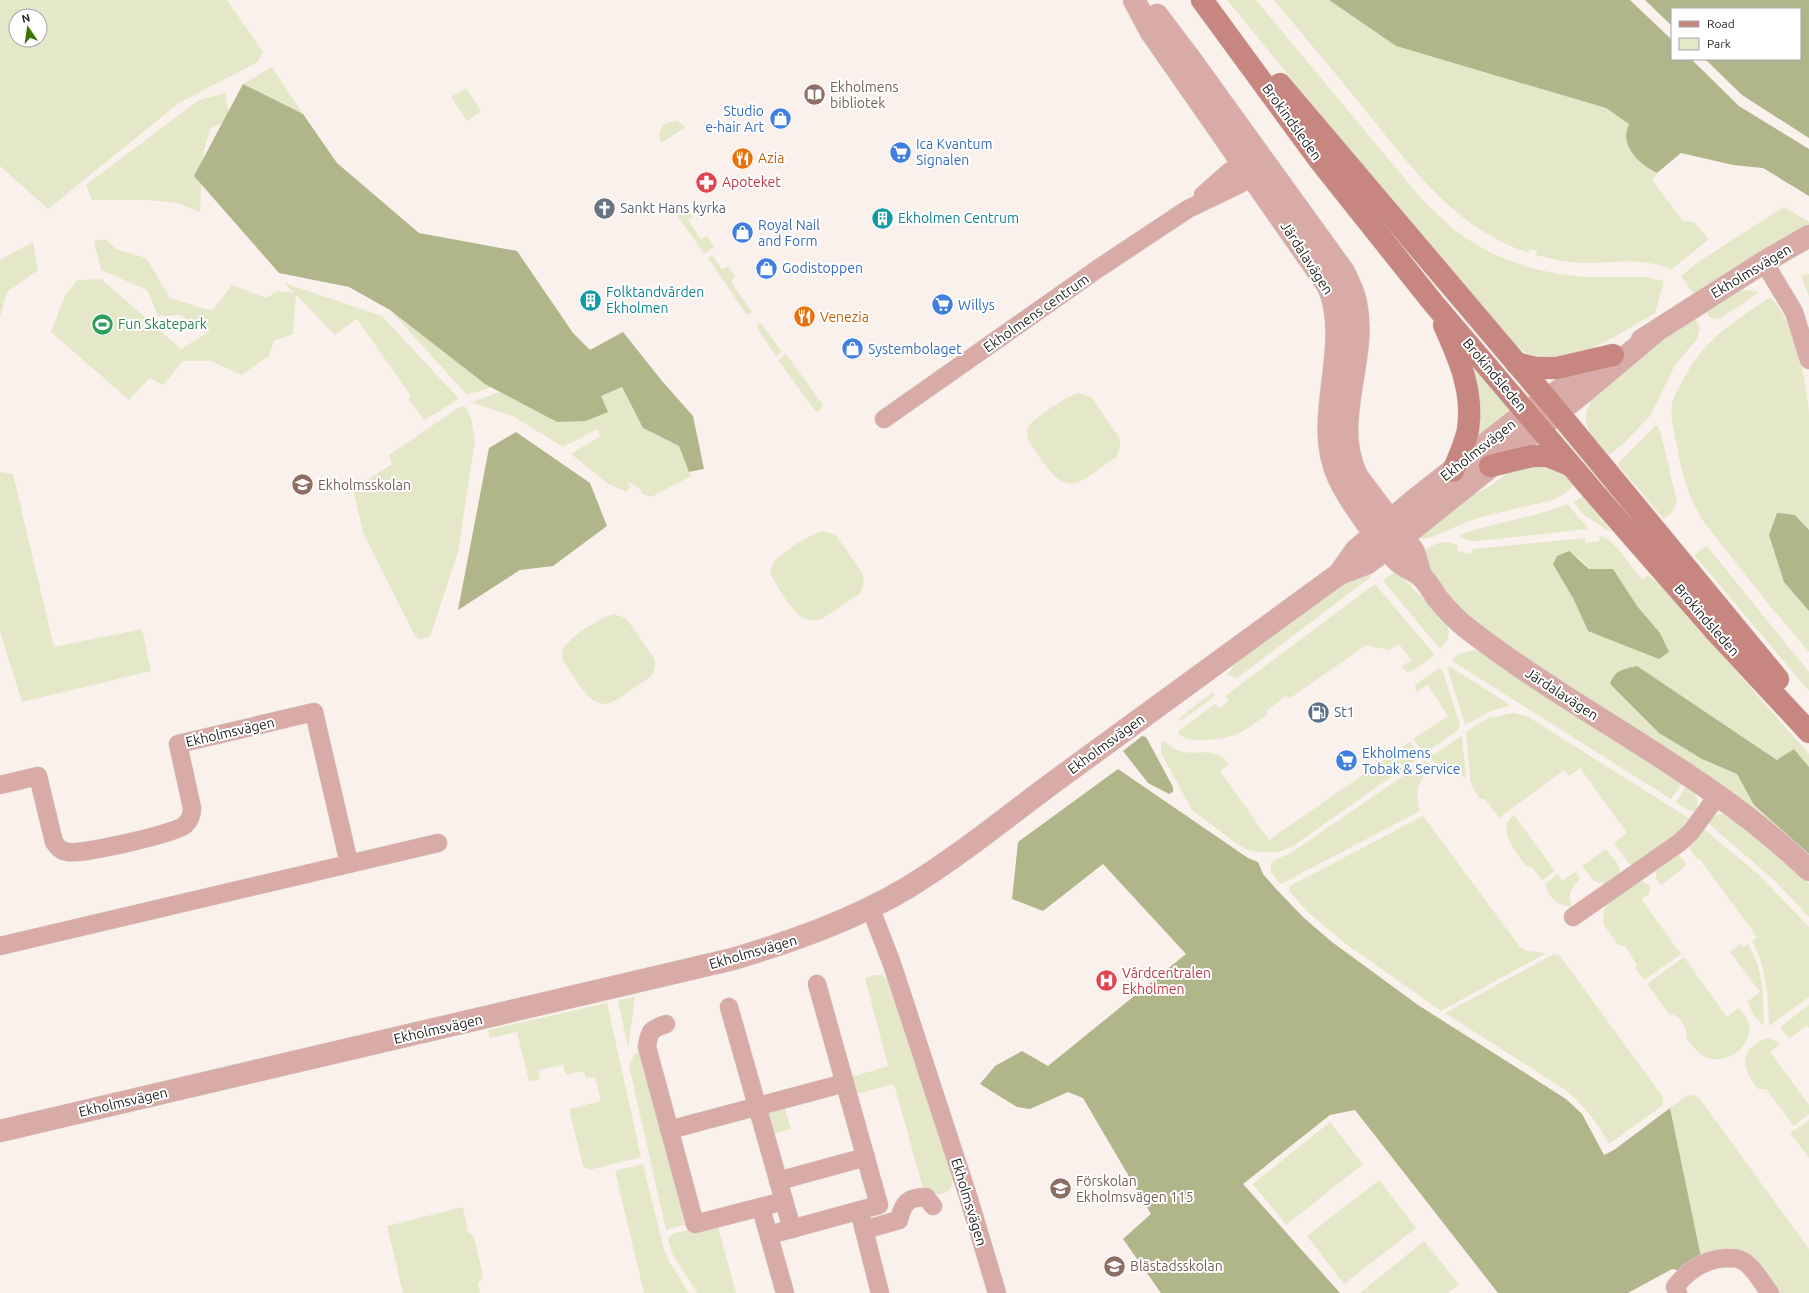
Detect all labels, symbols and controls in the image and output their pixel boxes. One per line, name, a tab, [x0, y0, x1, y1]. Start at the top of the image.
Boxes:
north arrow	[8, 8, 48, 48]
legend	[1671, 8, 1801, 60]
text: N	[20, 11, 31, 25]
text: Road	[1707, 17, 1735, 30]
text: Park	[1707, 37, 1731, 50]
place label: Ekholmens bibliotek	[830, 79, 899, 111]
street label: Brokindsleden	[1259, 81, 1325, 163]
library icon: Ekholmens bibliotek	[801, 82, 827, 108]
place label: Studio e-hair Art	[705, 103, 764, 135]
shop icon: Studio e-hair Art	[767, 106, 793, 132]
place label: Ica Kvantum Signalen	[916, 136, 993, 168]
supermarket icon: Ica Kvantum Signalen	[888, 139, 914, 165]
restaurant icon: Azia	[730, 145, 756, 171]
place label: Azia	[758, 150, 784, 166]
pharmacy icon: Apoteket	[694, 169, 720, 195]
place label: Apoteket	[722, 174, 781, 190]
church icon: Sankt Hans kyrka	[591, 195, 617, 221]
place label: Sankt Hans kyrka	[620, 200, 726, 216]
building icon: Ekholmen Centrum	[870, 205, 896, 231]
place label: Ekholmen Centrum	[898, 210, 1019, 226]
place label: Royal Nail and Form	[758, 217, 820, 249]
street label: Järdalavägen	[1278, 219, 1336, 297]
shop icon: Royal Nail and Form	[729, 220, 755, 246]
street label: Ekholmsvägen	[1708, 241, 1794, 301]
shop icon: Godistoppen	[753, 255, 779, 281]
place label: Godistoppen	[782, 260, 863, 276]
street label: Ekholmens centrum	[980, 271, 1092, 355]
place label: Folktandvården Ekholmen	[606, 284, 704, 316]
building icon: Folktandvården Ekholmen	[578, 287, 604, 313]
supermarket icon: Willys	[930, 292, 956, 318]
place label: Willys	[958, 297, 995, 313]
restaurant icon: Venezia	[792, 304, 818, 330]
place label: Venezia	[820, 309, 869, 325]
sports icon: Fun Skatepark	[90, 311, 116, 337]
place label: Fun Skatepark	[118, 316, 207, 332]
street label: Brokindsleden	[1460, 335, 1530, 415]
shop icon: Systembolaget	[840, 336, 866, 362]
place label: Systembolaget	[868, 341, 962, 357]
street label: Ekholmsvägen	[1437, 416, 1519, 484]
school or university icon: Ekholmsskolan	[290, 472, 316, 498]
place label: Ekholmsskolan	[318, 477, 411, 493]
street label: Brokindsleden	[1671, 581, 1743, 659]
street label: Järdalavägen	[1523, 665, 1601, 723]
fuel station icon: St1	[1305, 699, 1331, 725]
place label: St1	[1334, 704, 1355, 720]
street label: Ekholmsvägen	[1065, 711, 1147, 777]
street label: Ekholmsvägen	[184, 714, 276, 750]
place label: Ekholmens Tobak & Service	[1362, 745, 1460, 777]
supermarket icon: Ekholmens Tobak & Service	[1333, 748, 1359, 774]
street label: Ekholmsvägen	[707, 932, 799, 972]
place label: Vårdcentralen Ekholmen	[1122, 965, 1211, 997]
hospital icon: Vårdcentralen Ekholmen	[1094, 968, 1120, 994]
street label: Ekholmsvägen	[392, 1011, 484, 1047]
street label: Ekholmsvägen	[77, 1084, 169, 1120]
street label: Ekholmsvägen	[948, 1156, 990, 1248]
place label: Förskolan Ekholmsvägen 115	[1076, 1173, 1194, 1205]
school or university icon: Förskolan Ekholmsvägen 115	[1047, 1176, 1073, 1202]
school or university icon: Blästadsskolan	[1101, 1253, 1127, 1279]
place label: Blästadsskolan	[1130, 1258, 1223, 1274]

